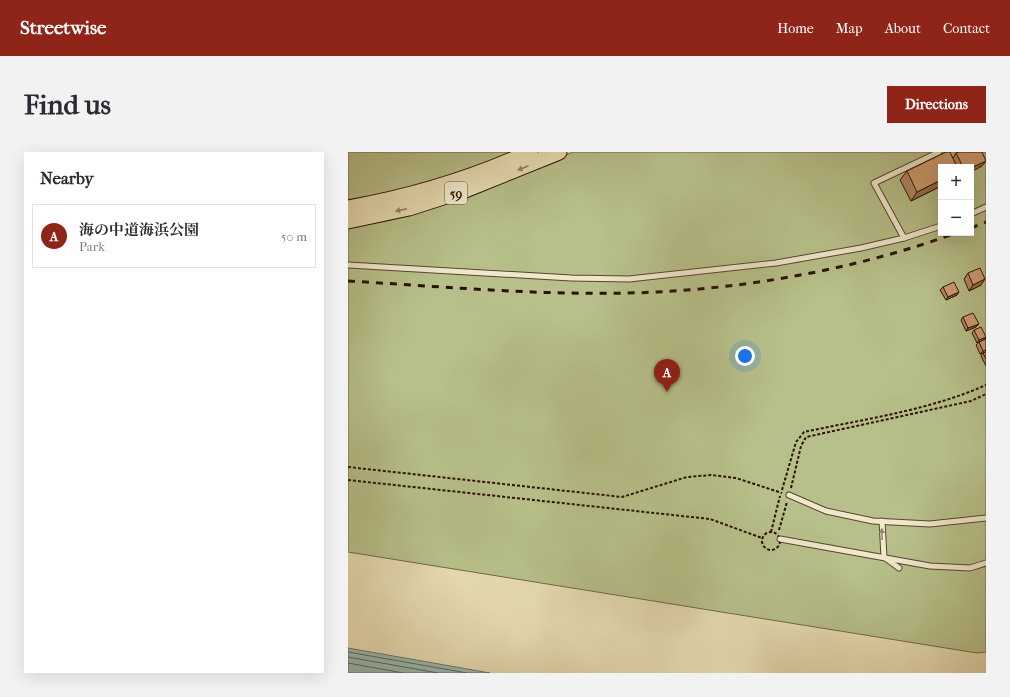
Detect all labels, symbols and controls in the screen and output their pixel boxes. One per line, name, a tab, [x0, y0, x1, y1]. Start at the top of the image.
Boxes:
text: Streetwise	[20, 17, 106, 39]
text: Home	[777, 20, 814, 37]
text: Map	[836, 20, 863, 37]
text: About	[885, 20, 921, 37]
text: Contact	[943, 20, 990, 37]
button: Directions	[887, 86, 986, 123]
text: Find us	[24, 88, 111, 121]
map controls	[938, 164, 974, 236]
button: +	[938, 164, 974, 200]
one-way arrow	[517, 165, 529, 171]
text: Nearby	[40, 168, 94, 188]
road number: 59	[445, 182, 467, 204]
button: −	[938, 200, 974, 236]
one-way arrow	[395, 207, 407, 213]
text: 海の中道海浜公園	[79, 221, 199, 239]
text: A	[50, 229, 58, 244]
text: 50 m	[281, 229, 307, 244]
text: Park	[79, 239, 105, 254]
your location	[735, 346, 755, 366]
pin: A	[654, 359, 680, 392]
one-way arrow	[879, 527, 885, 540]

